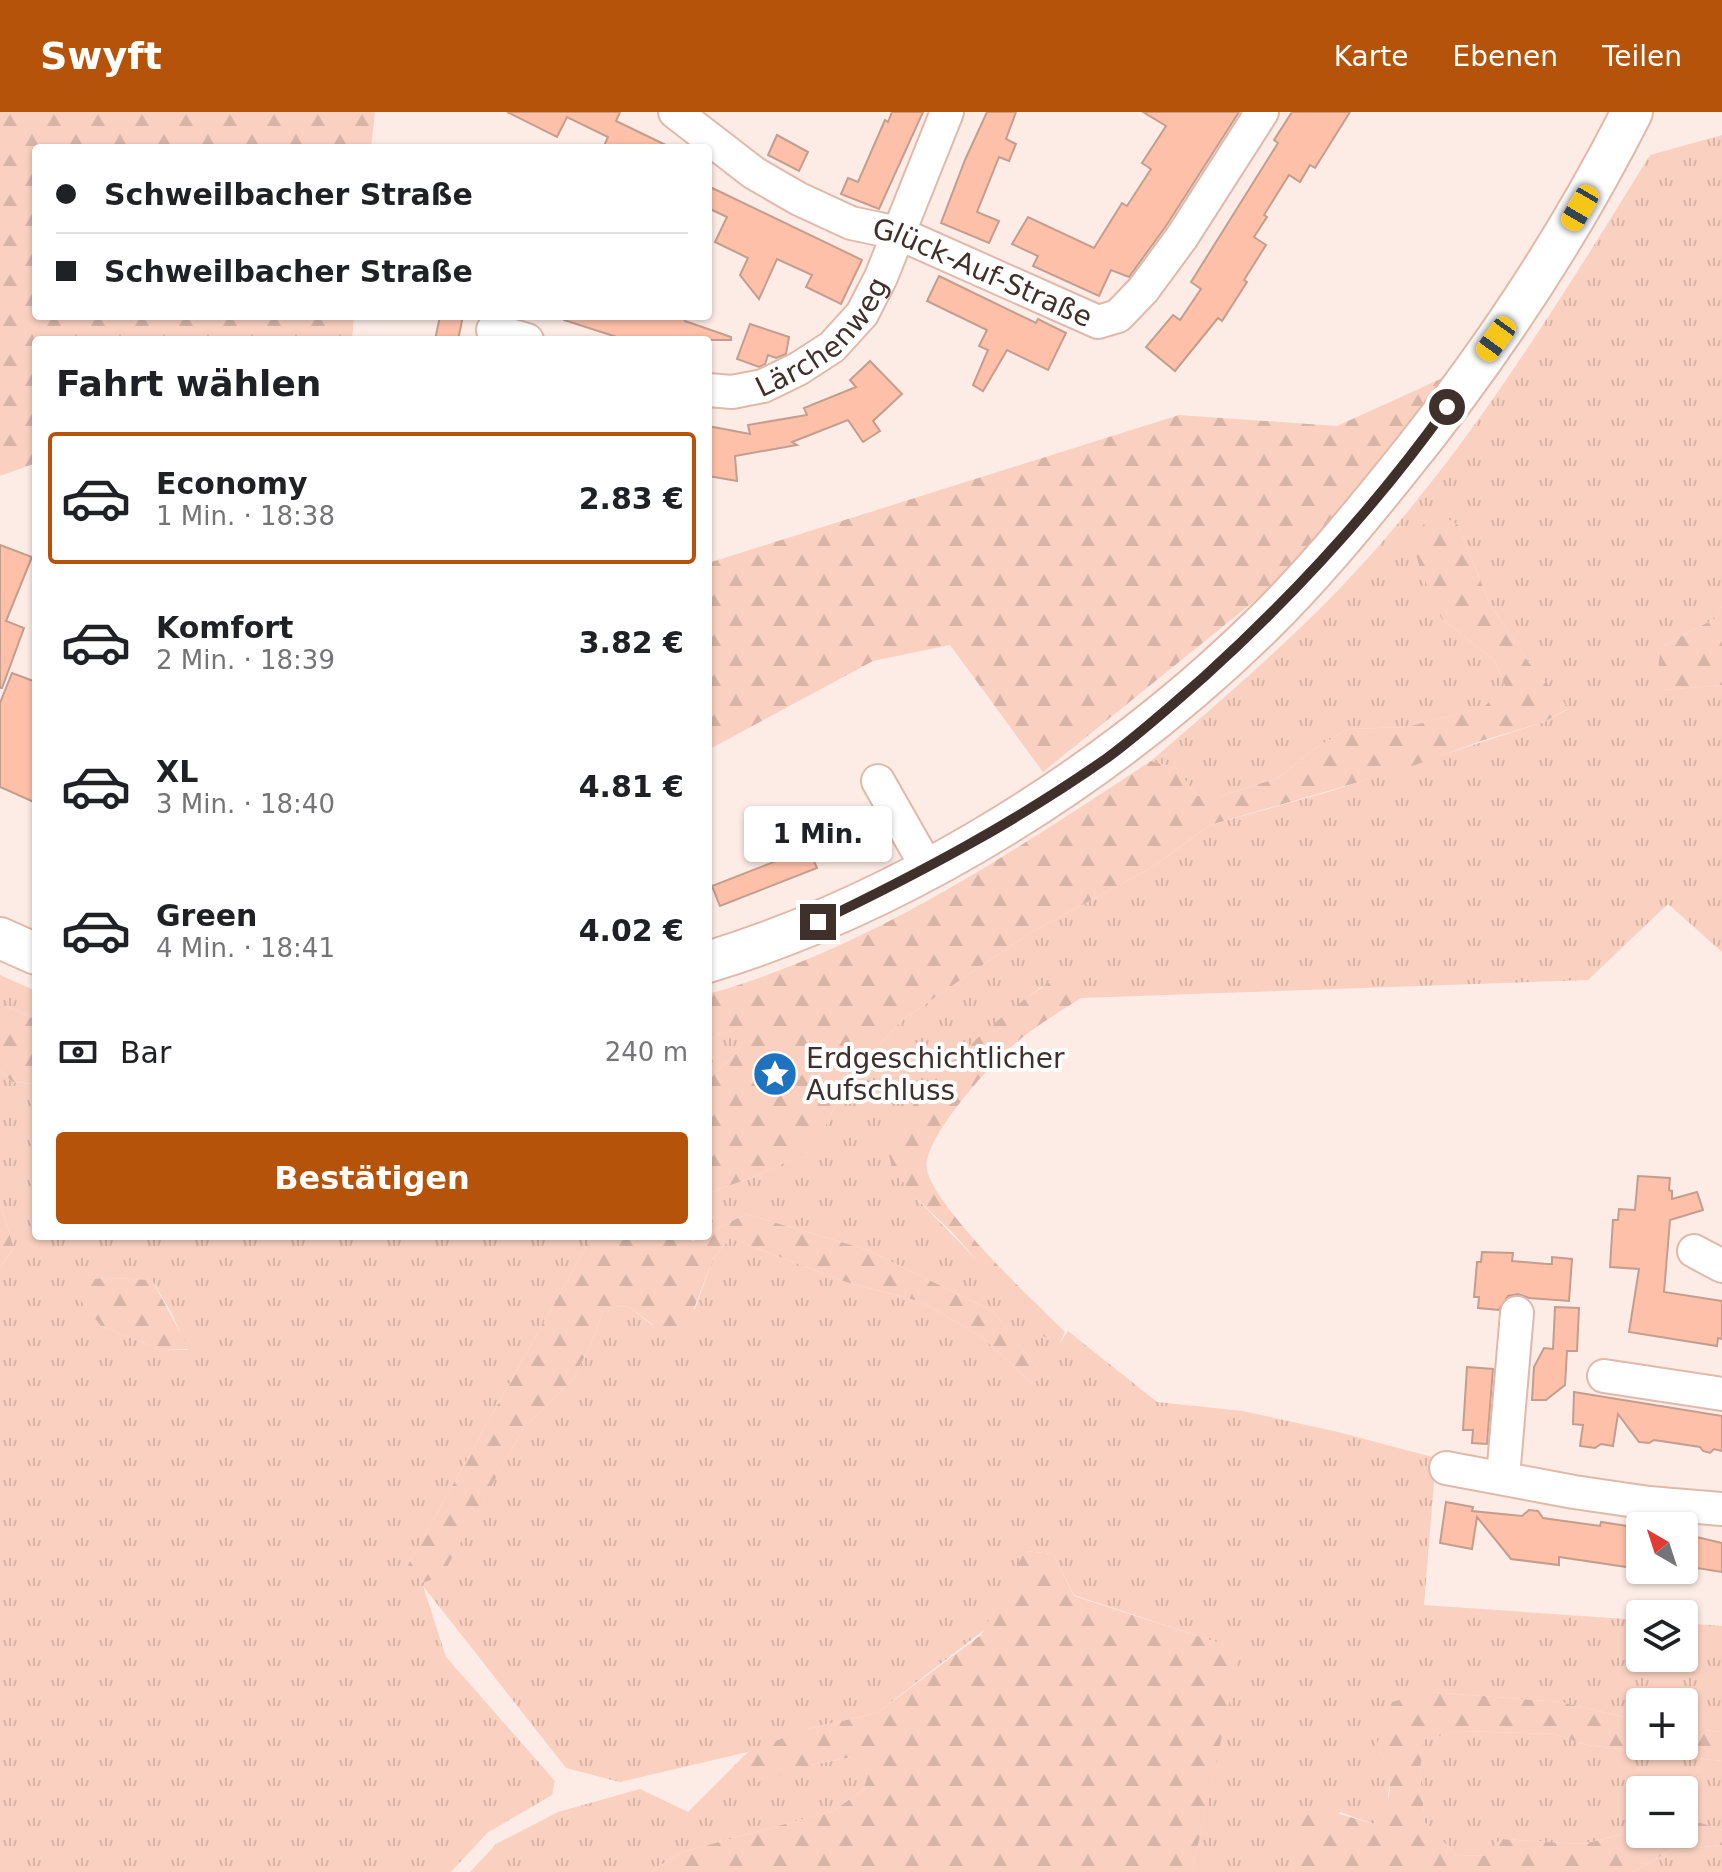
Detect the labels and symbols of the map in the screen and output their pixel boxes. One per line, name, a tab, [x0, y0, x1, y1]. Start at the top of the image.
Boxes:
car	[1558, 181, 1602, 235]
street label: Glück-Auf-Straße	[870, 212, 1097, 334]
street label: Lärchenweg	[750, 272, 895, 404]
car	[1472, 313, 1520, 365]
route start	[1429, 389, 1465, 425]
callout: 1 Min.	[744, 806, 892, 862]
route end	[800, 904, 836, 940]
place label: Erdgeschichtlicher Aufschluss	[806, 1042, 1065, 1107]
place icon: Erdgeschichtlicher Aufschluss	[751, 1050, 799, 1098]
north arrow	[1626, 1512, 1698, 1584]

